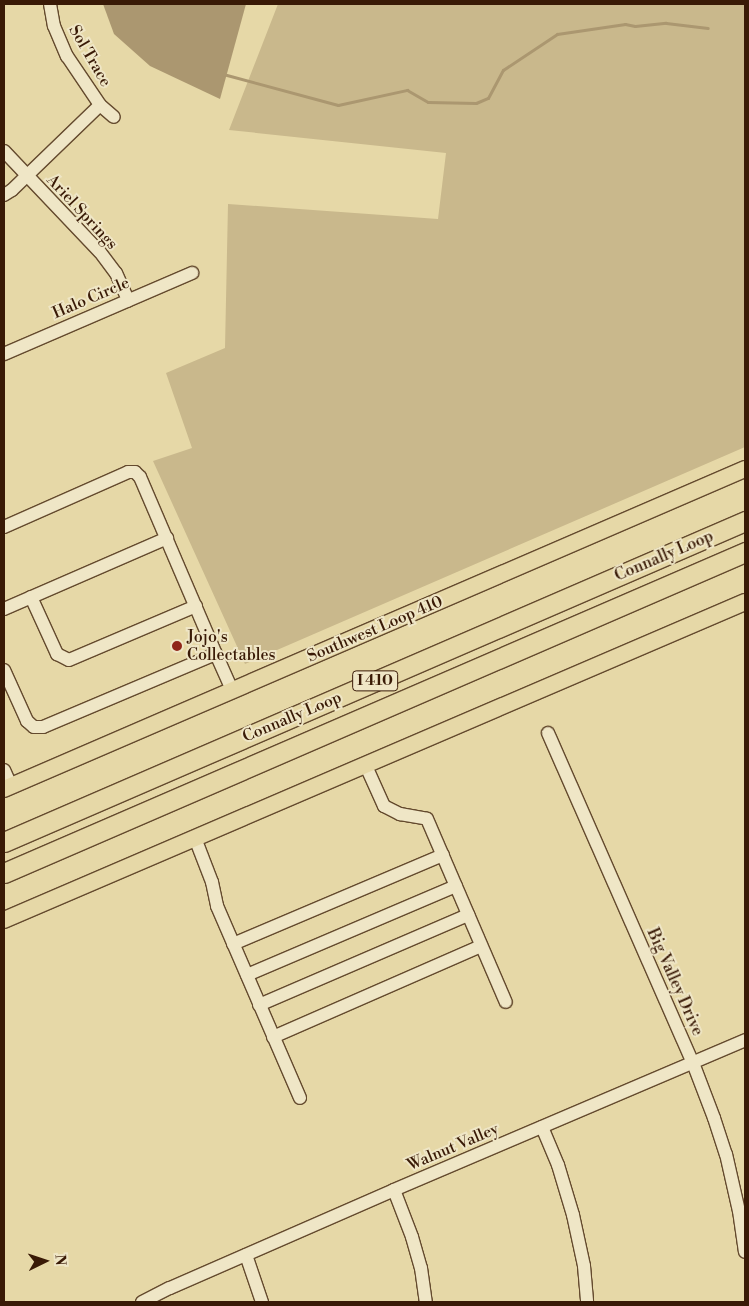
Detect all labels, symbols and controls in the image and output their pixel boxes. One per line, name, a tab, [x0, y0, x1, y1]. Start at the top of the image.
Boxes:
street label: Sol Trace	[65, 22, 115, 90]
street label: Ariel Springs	[42, 171, 122, 253]
street label: Halo Circle	[50, 273, 132, 323]
street label: Connally Loop	[612, 527, 716, 585]
street label: Southwest Loop 410	[304, 592, 446, 666]
place label: Jojo's Collectables	[187, 627, 276, 665]
marker: Jojo's Collectables	[171, 640, 183, 652]
road number: I 410	[351, 668, 399, 694]
street label: Connally Loop	[240, 688, 344, 746]
street label: Big Valley Drive	[643, 925, 707, 1039]
street label: Walnut Valley	[404, 1119, 502, 1175]
north arrow	[20, 1236, 70, 1286]
text: N	[51, 1254, 69, 1266]

